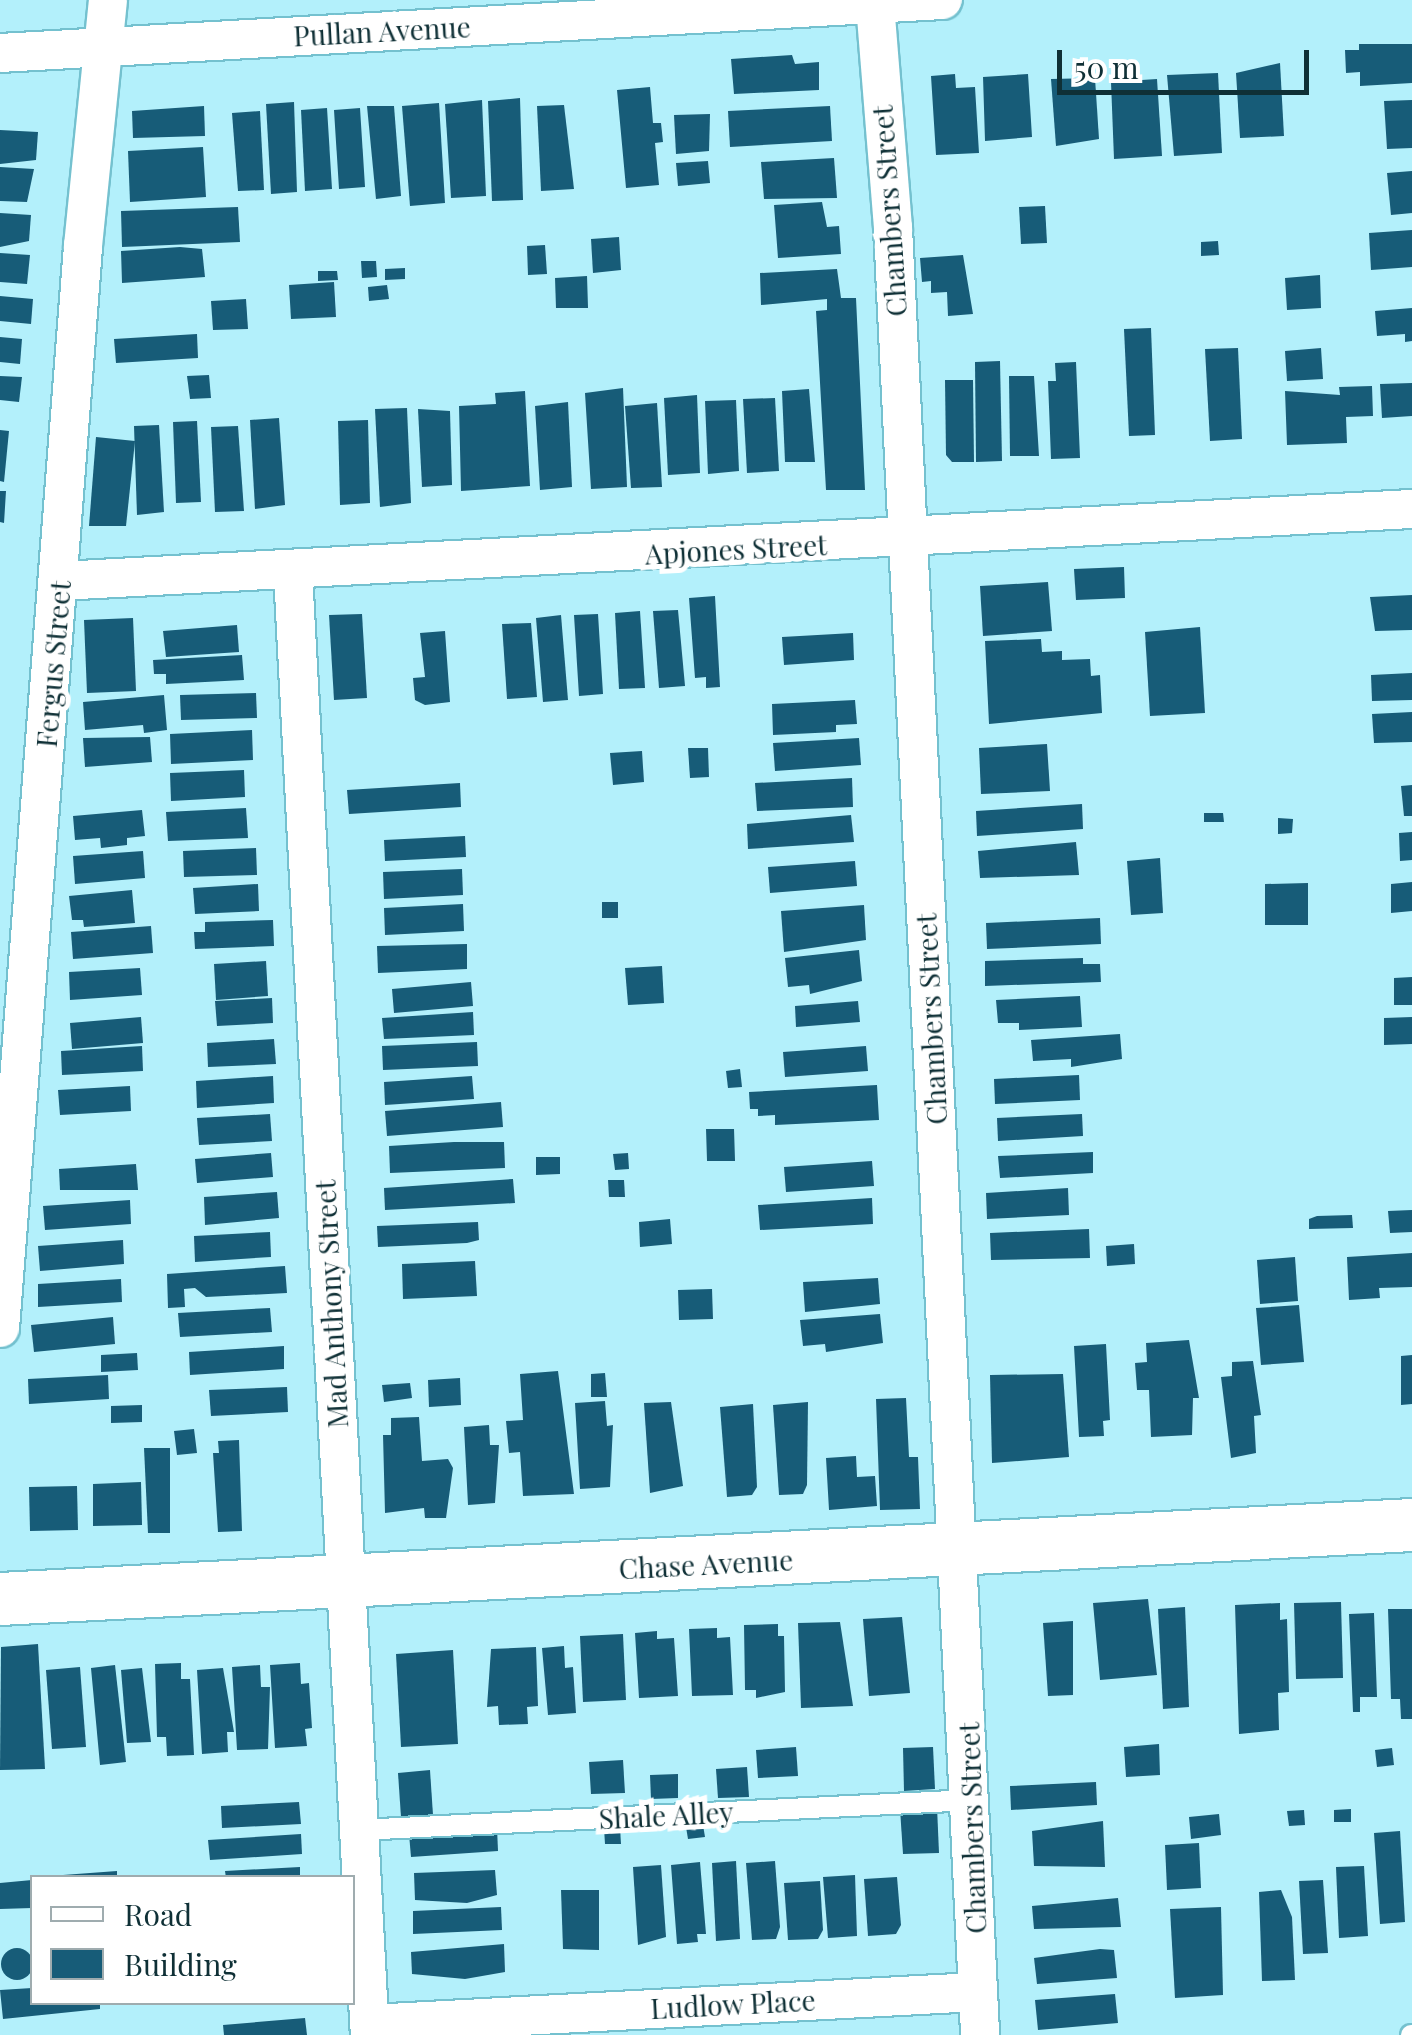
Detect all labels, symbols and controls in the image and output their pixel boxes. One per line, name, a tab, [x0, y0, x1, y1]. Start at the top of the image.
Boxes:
street label: Pullan Avenue	[292, 10, 472, 52]
scale bar	[1062, 30, 1314, 92]
text: 50 m	[1074, 47, 1139, 87]
street label: Chambers Street	[865, 104, 913, 318]
street label: Apjones Street	[644, 527, 828, 571]
street label: Fergus Street	[29, 579, 77, 749]
street label: Chambers Street	[909, 912, 953, 1126]
street label: Mad Anthony Street	[308, 1178, 354, 1430]
street label: Chase Avenue	[617, 1543, 795, 1585]
street label: Chambers Street	[952, 1722, 992, 1934]
street label: Shale Alley	[597, 1795, 735, 1835]
legend	[30, 1875, 355, 2005]
text: Road	[124, 1894, 192, 1934]
text: Building	[124, 1944, 237, 1984]
street label: Ludlow Place	[649, 1983, 817, 2025]

